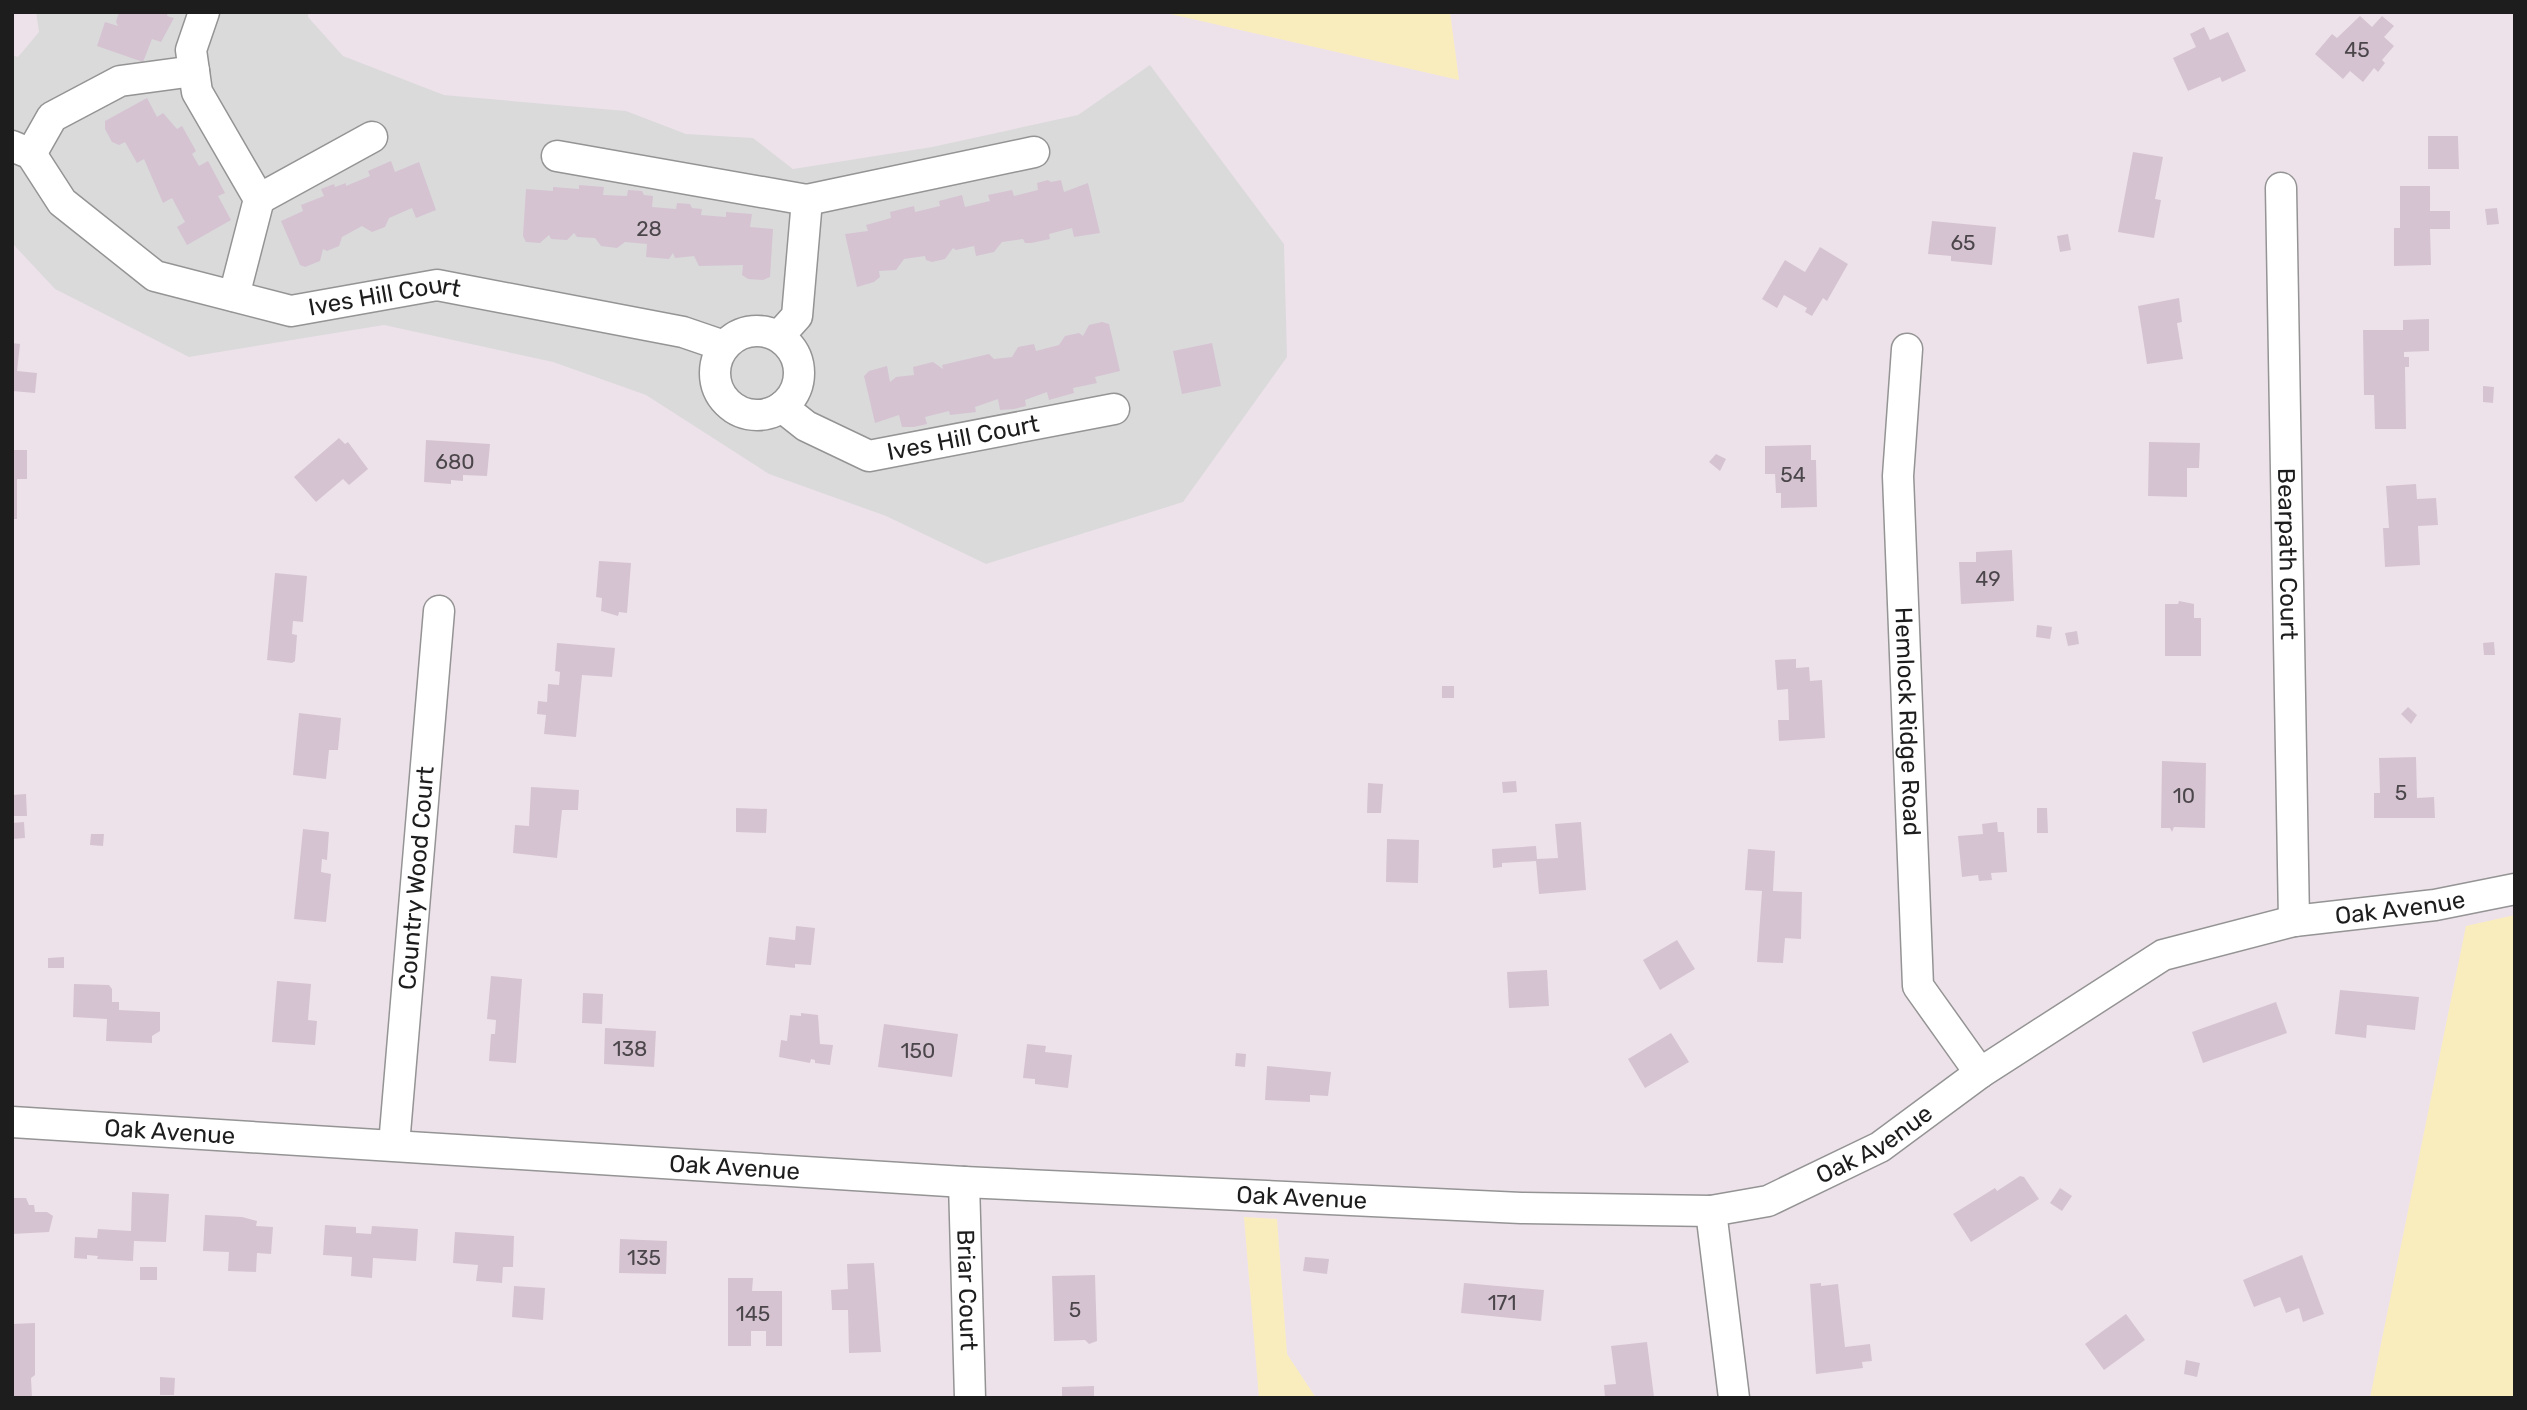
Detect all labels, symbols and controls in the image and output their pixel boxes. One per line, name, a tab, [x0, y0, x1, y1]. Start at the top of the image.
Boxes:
house number: 45	[2344, 37, 2370, 62]
house number: 28	[636, 216, 662, 241]
house number: 65	[1950, 230, 1976, 255]
street label: Ives Hill Court	[306, 270, 463, 322]
street label: Ives Hill Court	[885, 410, 1041, 466]
house number: 680	[435, 449, 475, 474]
house number: 54	[1780, 462, 1806, 487]
street label: Bearpath Court	[2272, 468, 2303, 640]
house number: 49	[1975, 566, 2001, 591]
street label: Hemlock Ridge Road	[1889, 606, 1926, 837]
street label: Country Wood Court	[393, 765, 440, 991]
house number: 5	[2395, 780, 2407, 805]
house number: 10	[2173, 783, 2195, 808]
street label: Oak Avenue	[2333, 885, 2468, 930]
house number: 138	[613, 1036, 647, 1061]
house number: 150	[901, 1038, 935, 1063]
street label: Oak Avenue	[1812, 1099, 1938, 1190]
street label: Oak Avenue	[103, 1114, 236, 1150]
street label: Oak Avenue	[668, 1149, 801, 1186]
street label: Oak Avenue	[1236, 1181, 1368, 1215]
street label: Briar Court	[951, 1229, 983, 1351]
house number: 135	[627, 1245, 661, 1270]
house number: 171	[1488, 1290, 1516, 1315]
house number: 5	[1069, 1297, 1081, 1322]
house number: 145	[736, 1301, 770, 1326]

